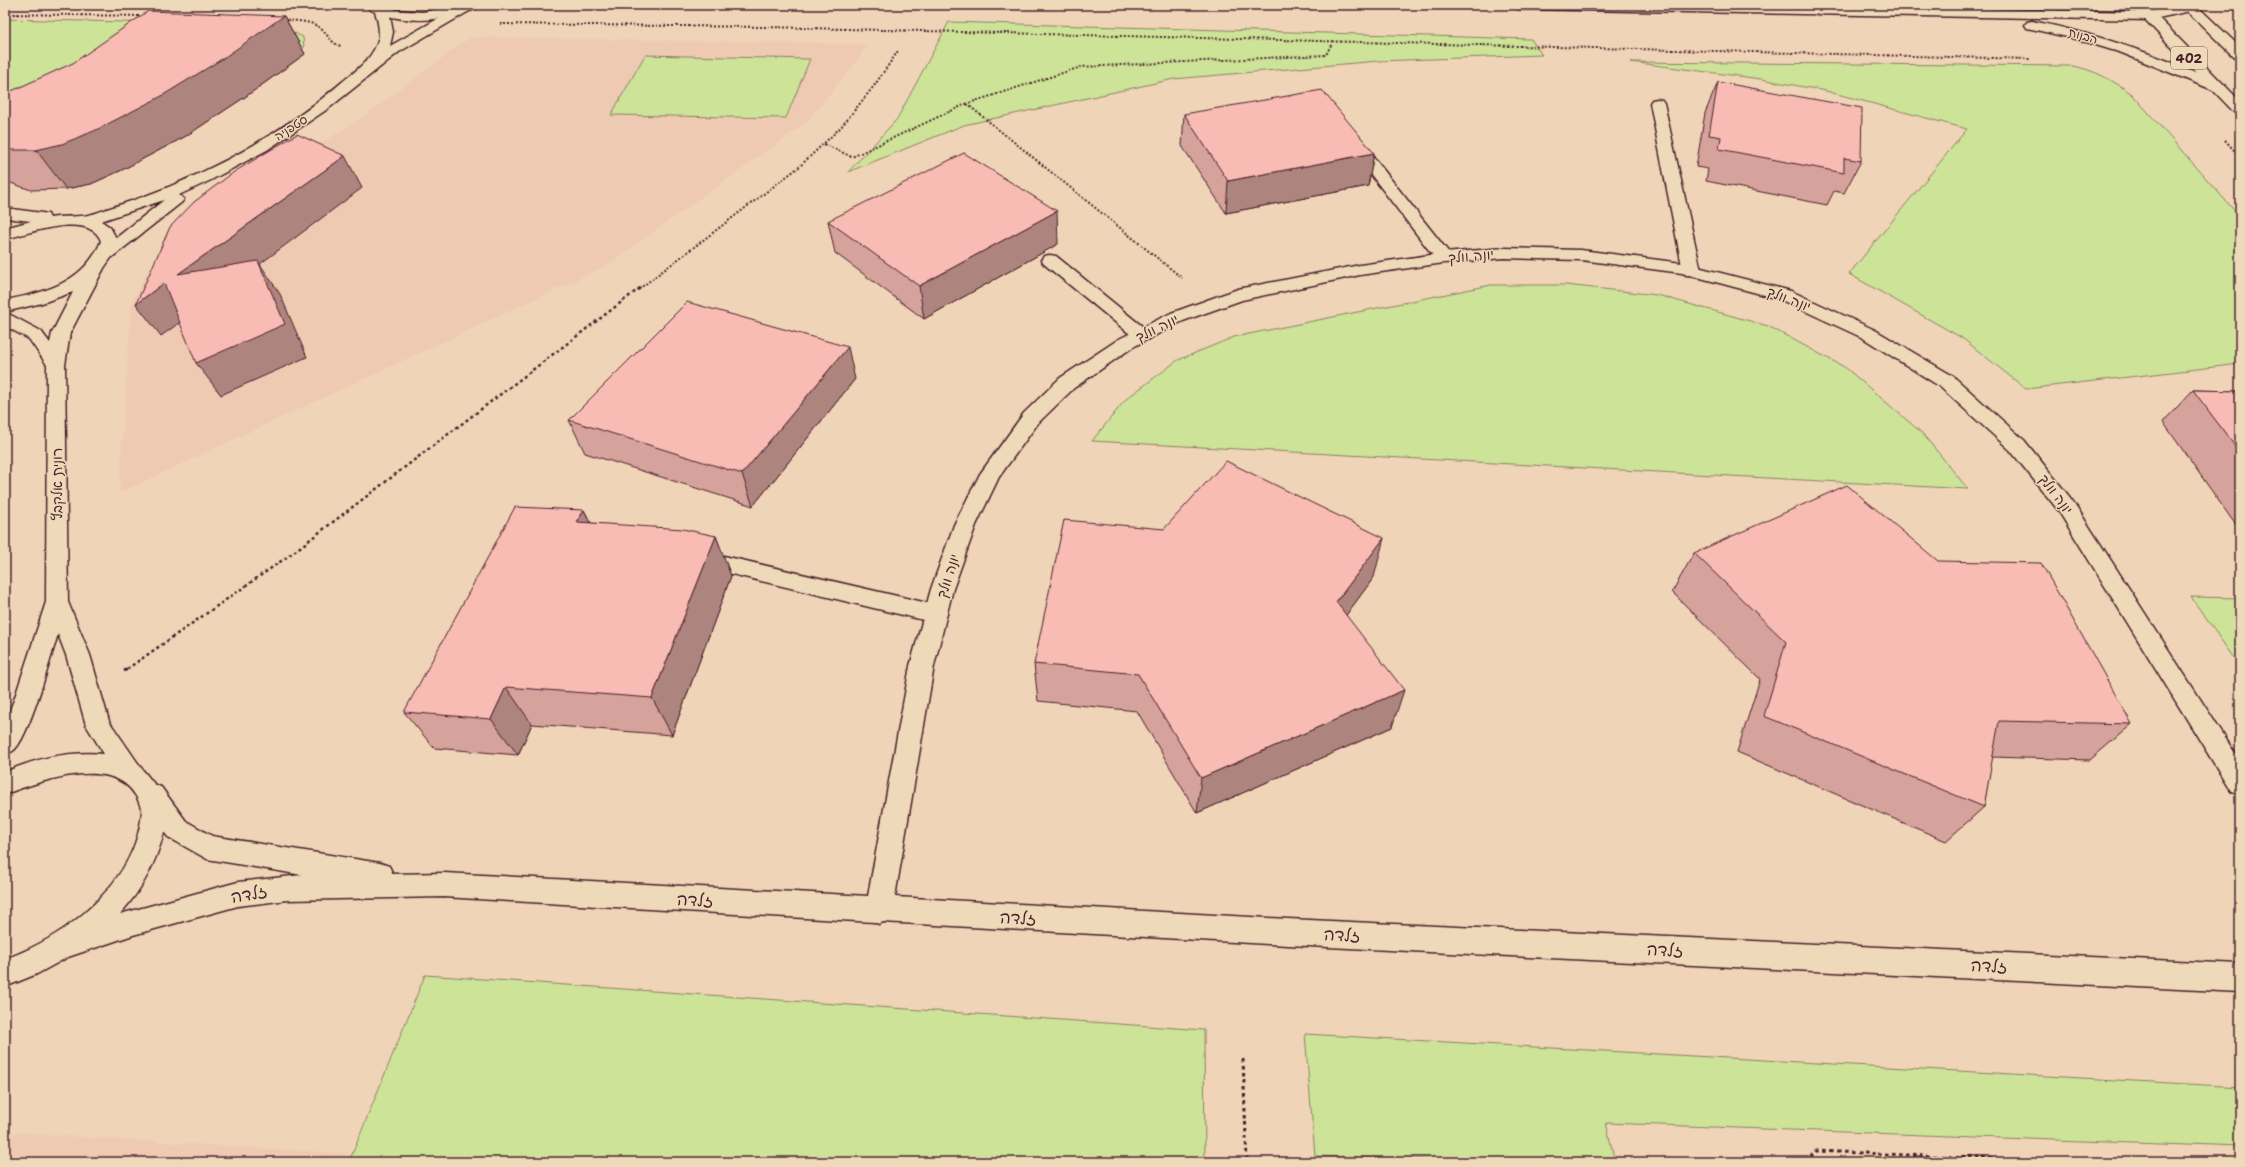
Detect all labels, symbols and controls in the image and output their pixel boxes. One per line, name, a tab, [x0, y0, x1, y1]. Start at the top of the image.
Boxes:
street label: הבנות	[2066, 24, 2100, 48]
road number: 402	[2171, 47, 2207, 69]
street label: סטפניה	[271, 111, 311, 145]
street label: יונה וולך	[1448, 245, 1494, 267]
street label: יונה וולך	[1765, 282, 1813, 316]
street label: יונה וולך	[1133, 310, 1181, 346]
street label: רונית אלקבץ	[48, 448, 66, 520]
street label: יונה וולך	[2035, 470, 2077, 518]
street label: יונה וולך	[932, 552, 964, 600]
street label: זלדה	[229, 880, 269, 908]
street label: זלדה	[676, 888, 714, 912]
street label: זלדה	[999, 906, 1037, 930]
street label: זלדה	[1323, 923, 1361, 947]
street label: זלדה	[1646, 938, 1684, 962]
street label: זלדה	[1970, 954, 2008, 978]

